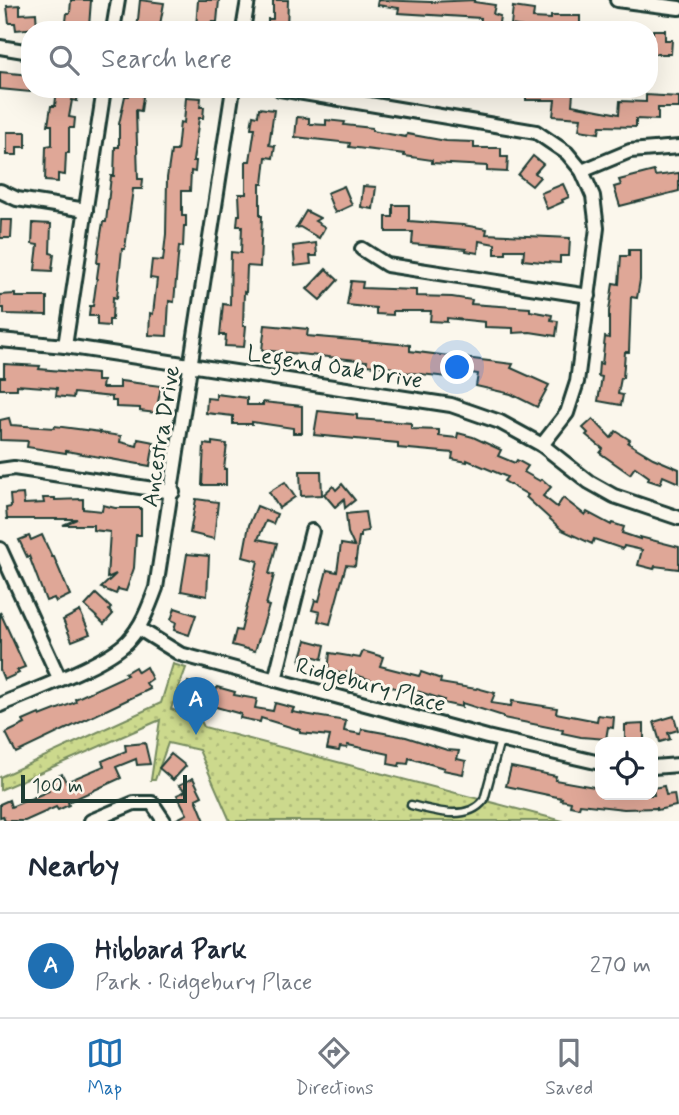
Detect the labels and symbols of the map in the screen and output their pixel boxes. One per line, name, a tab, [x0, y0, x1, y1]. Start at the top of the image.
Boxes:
street label: Legend Oak Drive	[245, 339, 424, 399]
your location	[440, 350, 474, 384]
street label: Ancestra Drive	[136, 363, 188, 509]
street label: Ridgebury Place	[292, 652, 449, 722]
pin: A	[173, 677, 219, 735]
scale bar	[21, 772, 187, 804]

